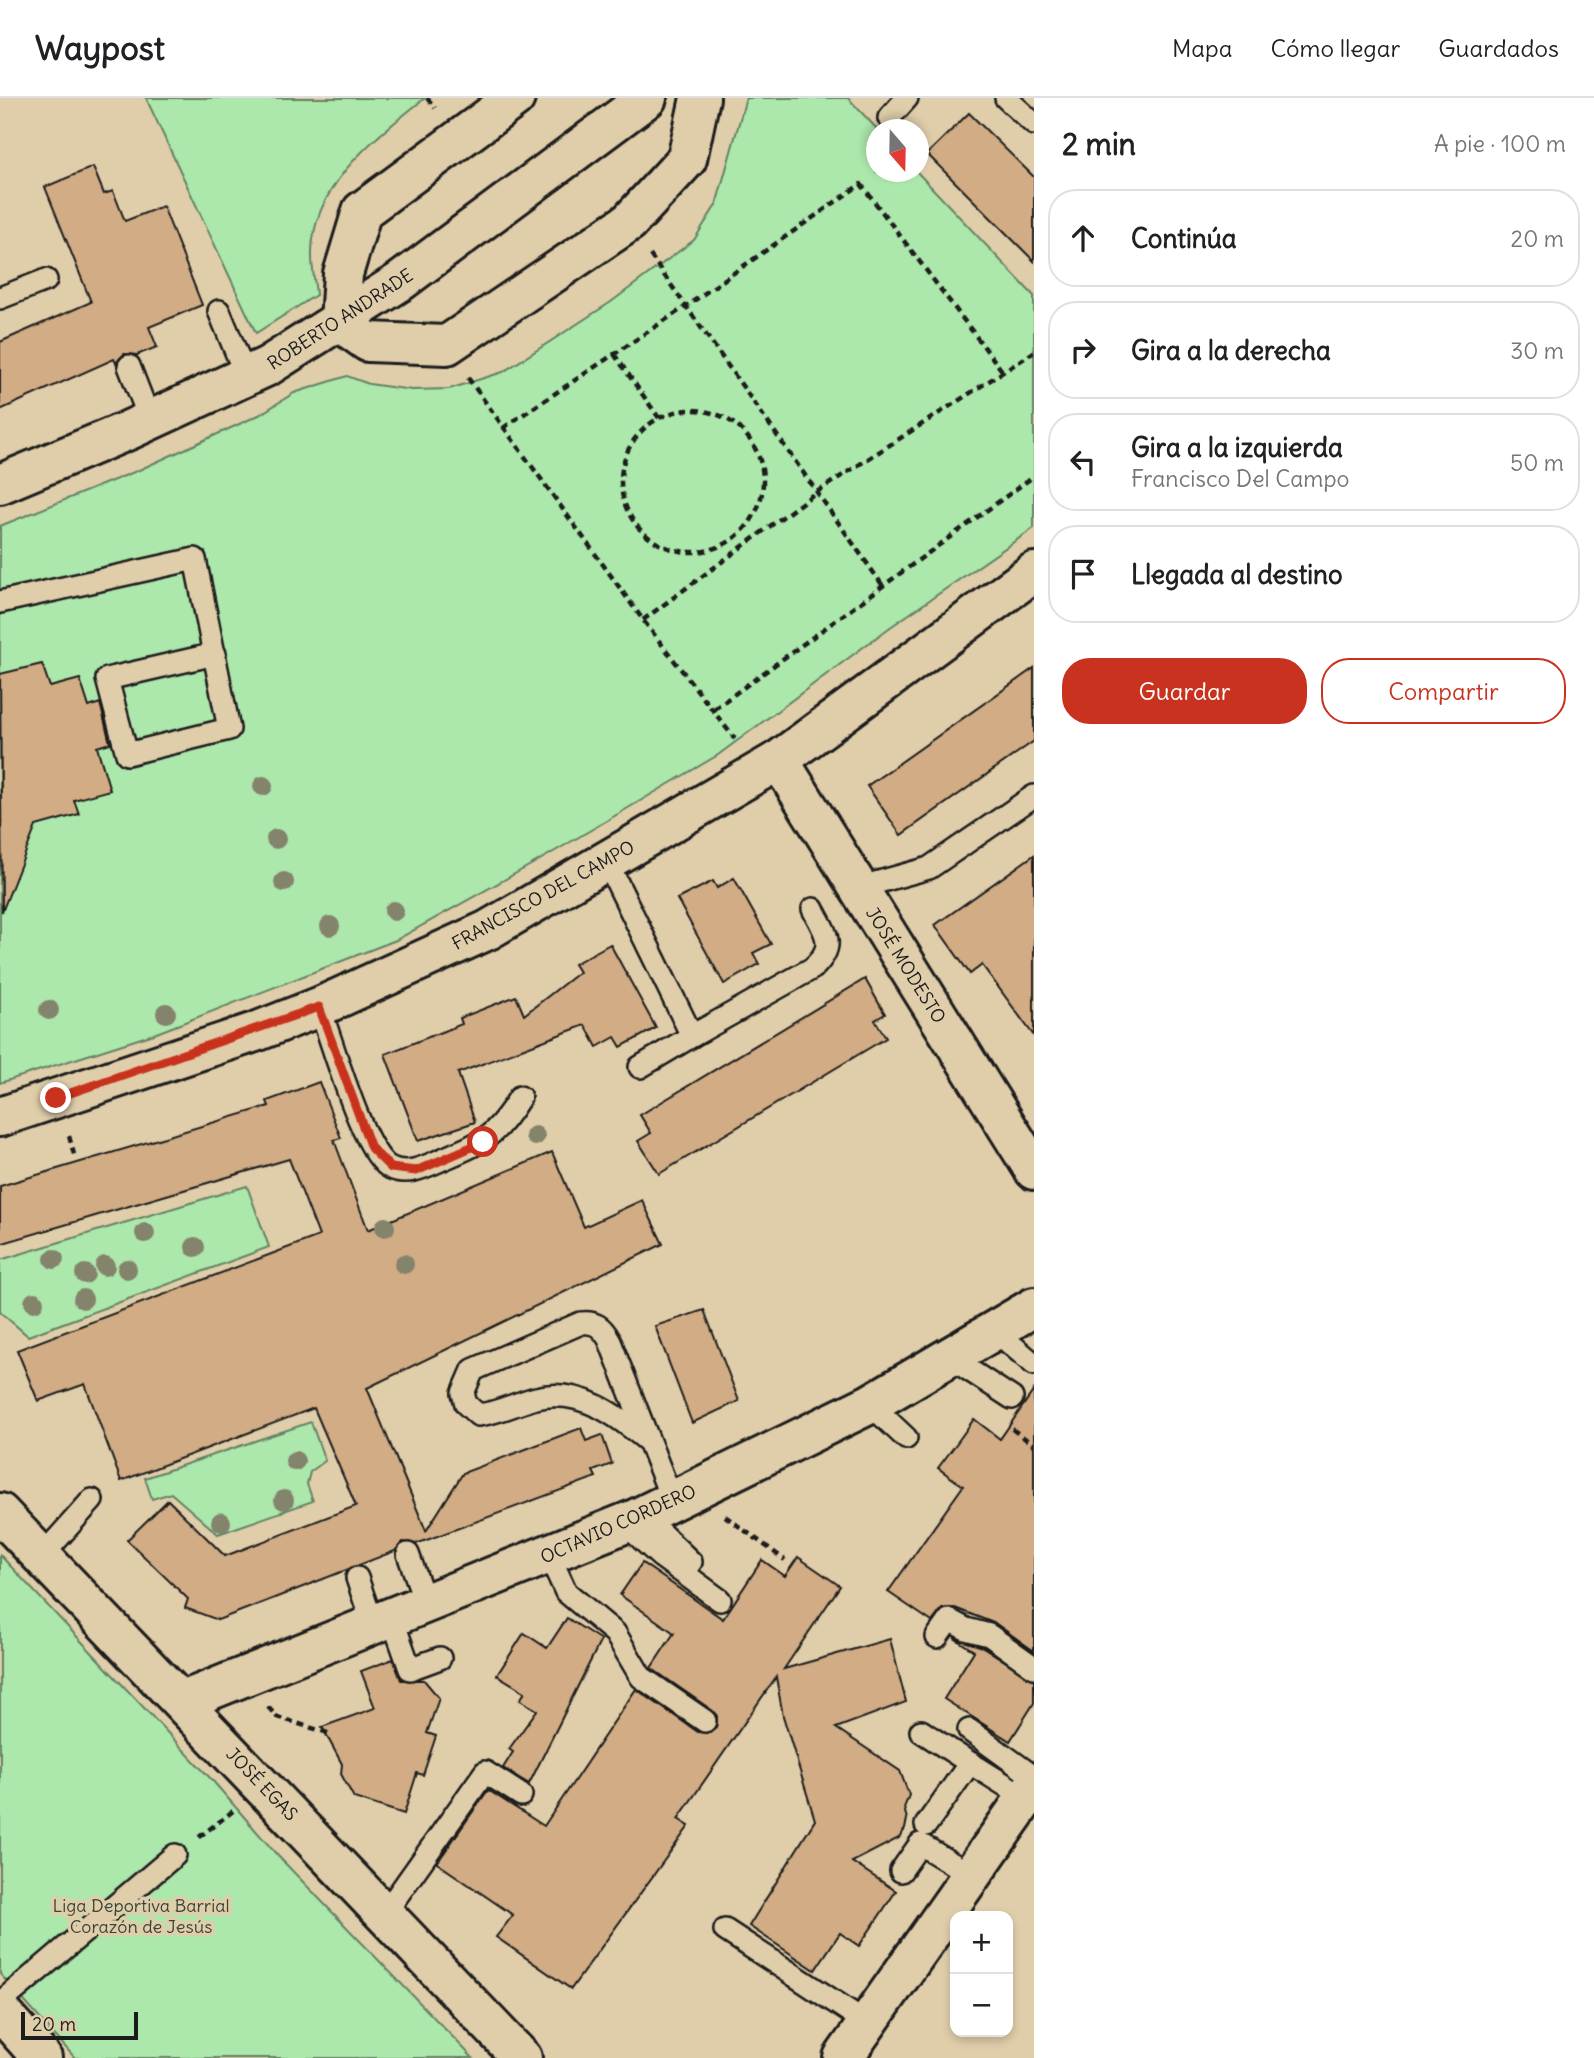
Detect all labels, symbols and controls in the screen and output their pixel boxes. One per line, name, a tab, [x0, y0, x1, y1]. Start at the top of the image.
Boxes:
text: Waypost	[35, 27, 165, 69]
text: Mapa	[1172, 33, 1232, 63]
text: Cómo llegar	[1270, 33, 1400, 63]
text: Guardados	[1438, 33, 1559, 63]
north arrow	[866, 119, 929, 182]
text: 2 min	[1062, 125, 1136, 163]
text: A pie · 100 m	[1434, 129, 1566, 158]
icon: ahead	[1064, 219, 1102, 257]
text: Continúa	[1131, 222, 1237, 255]
text: 20 m	[1511, 224, 1564, 253]
street label: ROBERTO ANDRADE	[263, 263, 417, 375]
icon: right	[1064, 331, 1102, 369]
text: Gira a la derecha	[1131, 334, 1331, 367]
text: 30 m	[1510, 336, 1564, 365]
text: Gira a la izquierda	[1131, 431, 1343, 464]
icon: left	[1064, 443, 1102, 481]
text: 50 m	[1510, 448, 1564, 477]
text: Francisco Del Campo	[1131, 464, 1349, 493]
icon: arrive	[1064, 555, 1102, 593]
text: Llegada al destino	[1131, 558, 1343, 591]
button: Guardar	[1062, 658, 1307, 724]
button: Compartir	[1321, 658, 1566, 724]
street label: FRANCISCO DEL CAMPO	[448, 835, 638, 955]
street label: JOSÉ MODESTO	[861, 903, 951, 1027]
route end	[40, 1082, 71, 1113]
route start	[467, 1126, 498, 1157]
street label: OCTAVIO CORDERO	[537, 1479, 699, 1569]
street label: JOSÉ EGAS	[221, 1743, 303, 1825]
park label: Liga Deportiva Barrial Corazón de Jesús	[52, 1894, 230, 1938]
map controls	[950, 1911, 1013, 2037]
button: +	[950, 1911, 1013, 1974]
button: −	[950, 1974, 1013, 2037]
scale bar	[21, 2009, 138, 2041]
text: 20 m	[32, 2012, 76, 2036]

